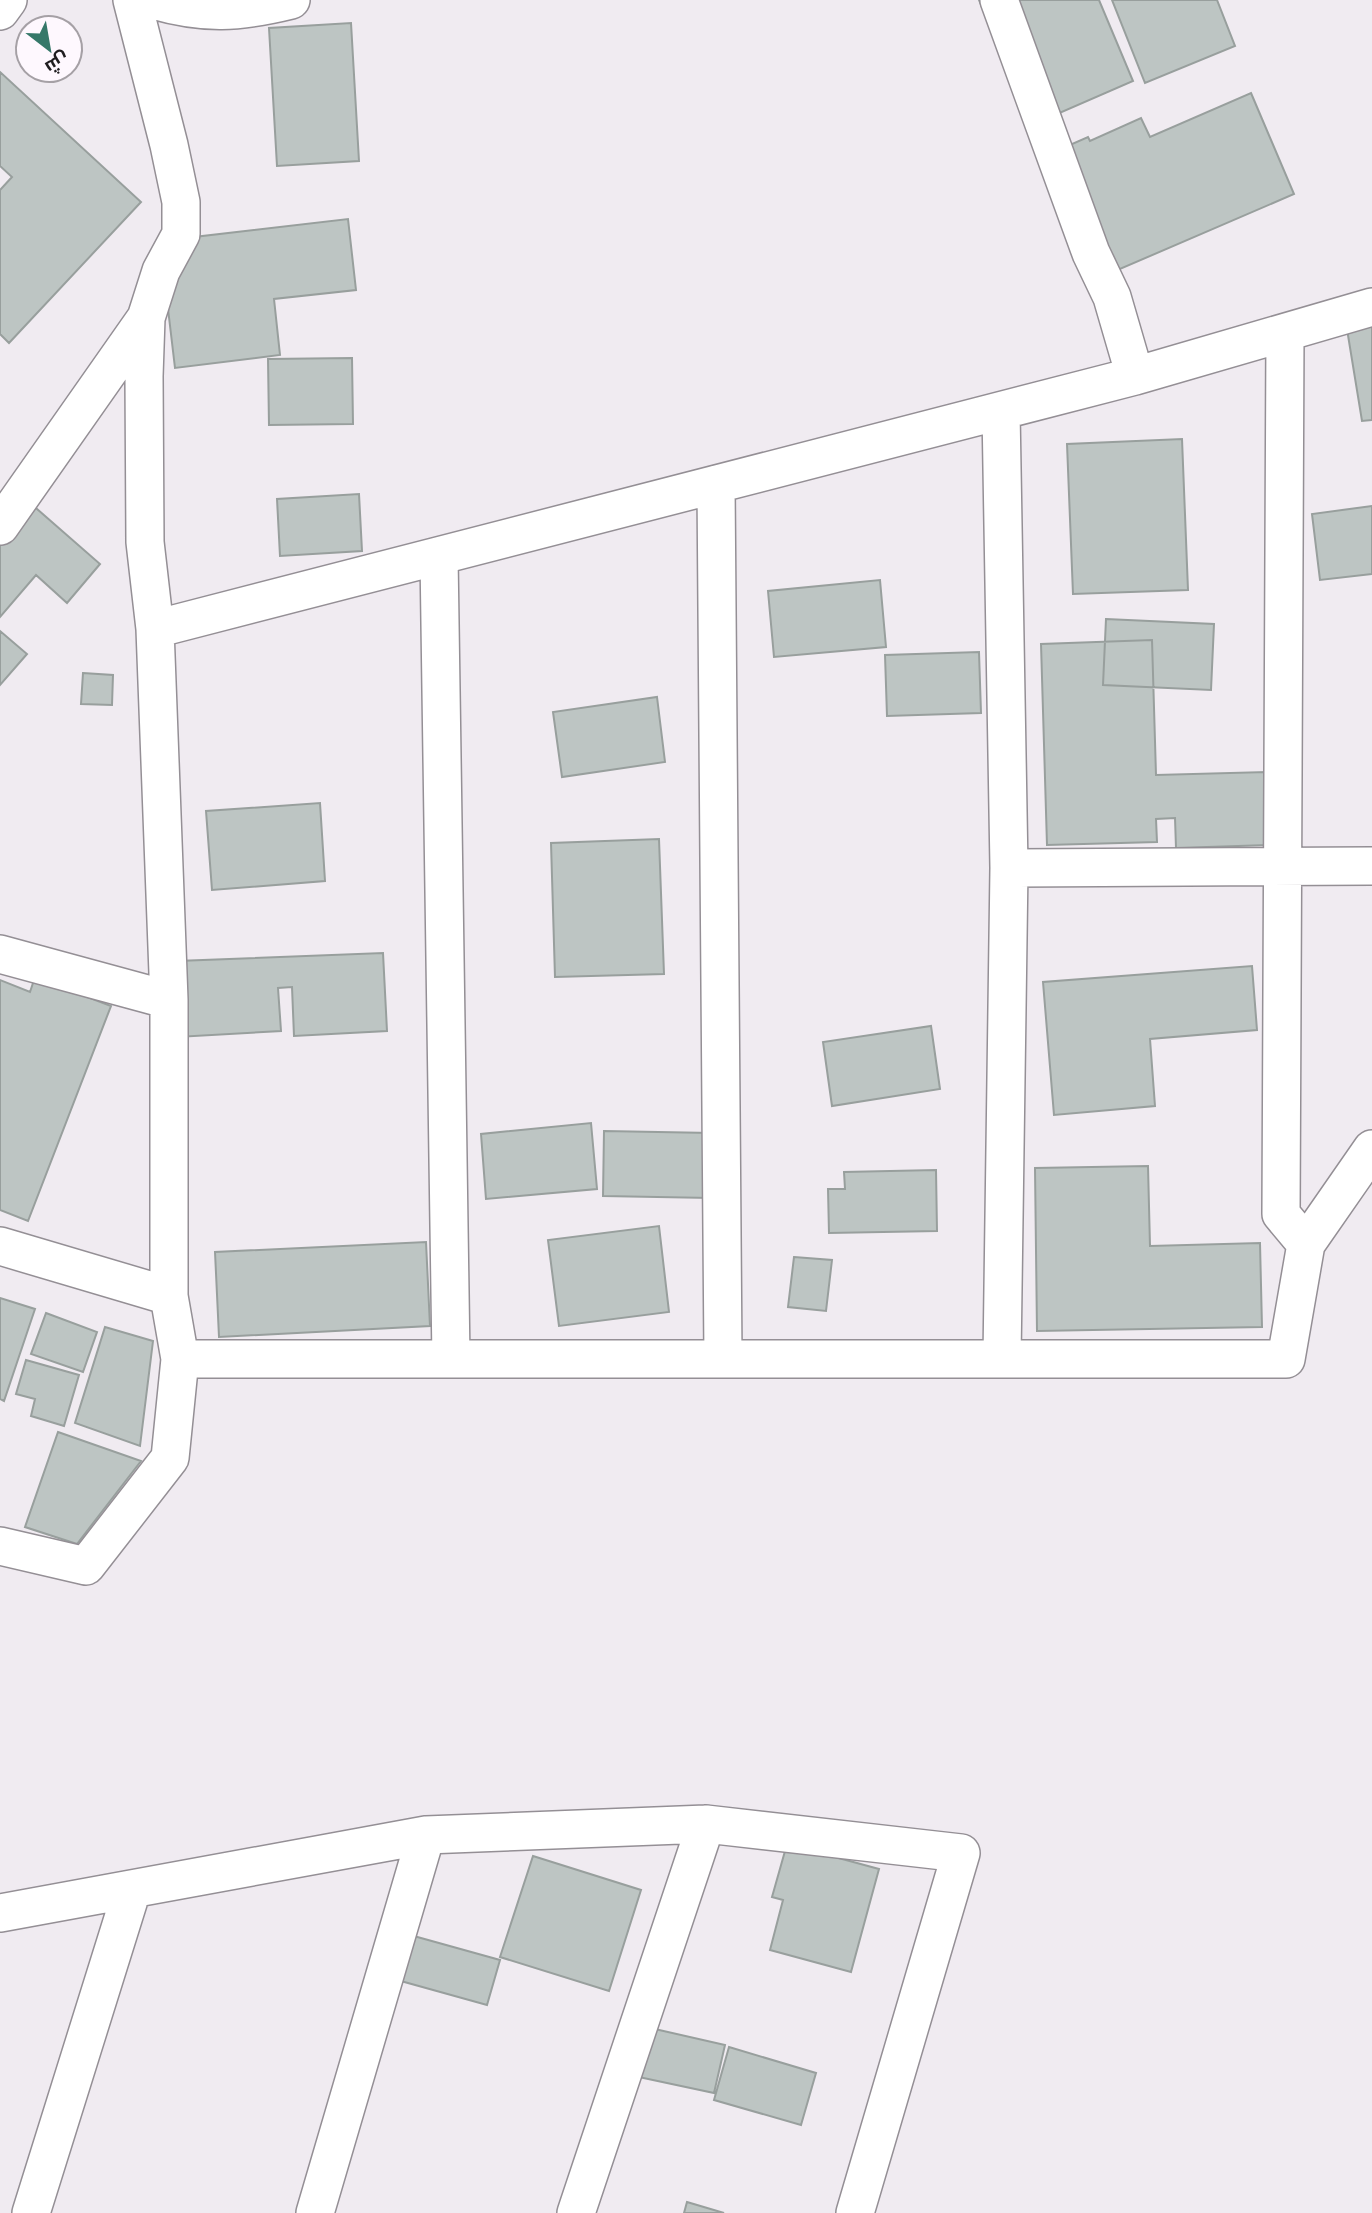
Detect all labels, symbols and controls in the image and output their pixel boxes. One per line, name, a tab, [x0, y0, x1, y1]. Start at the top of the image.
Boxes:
north arrow	[14, 14, 84, 84]
text: ش	[41, 47, 74, 79]

